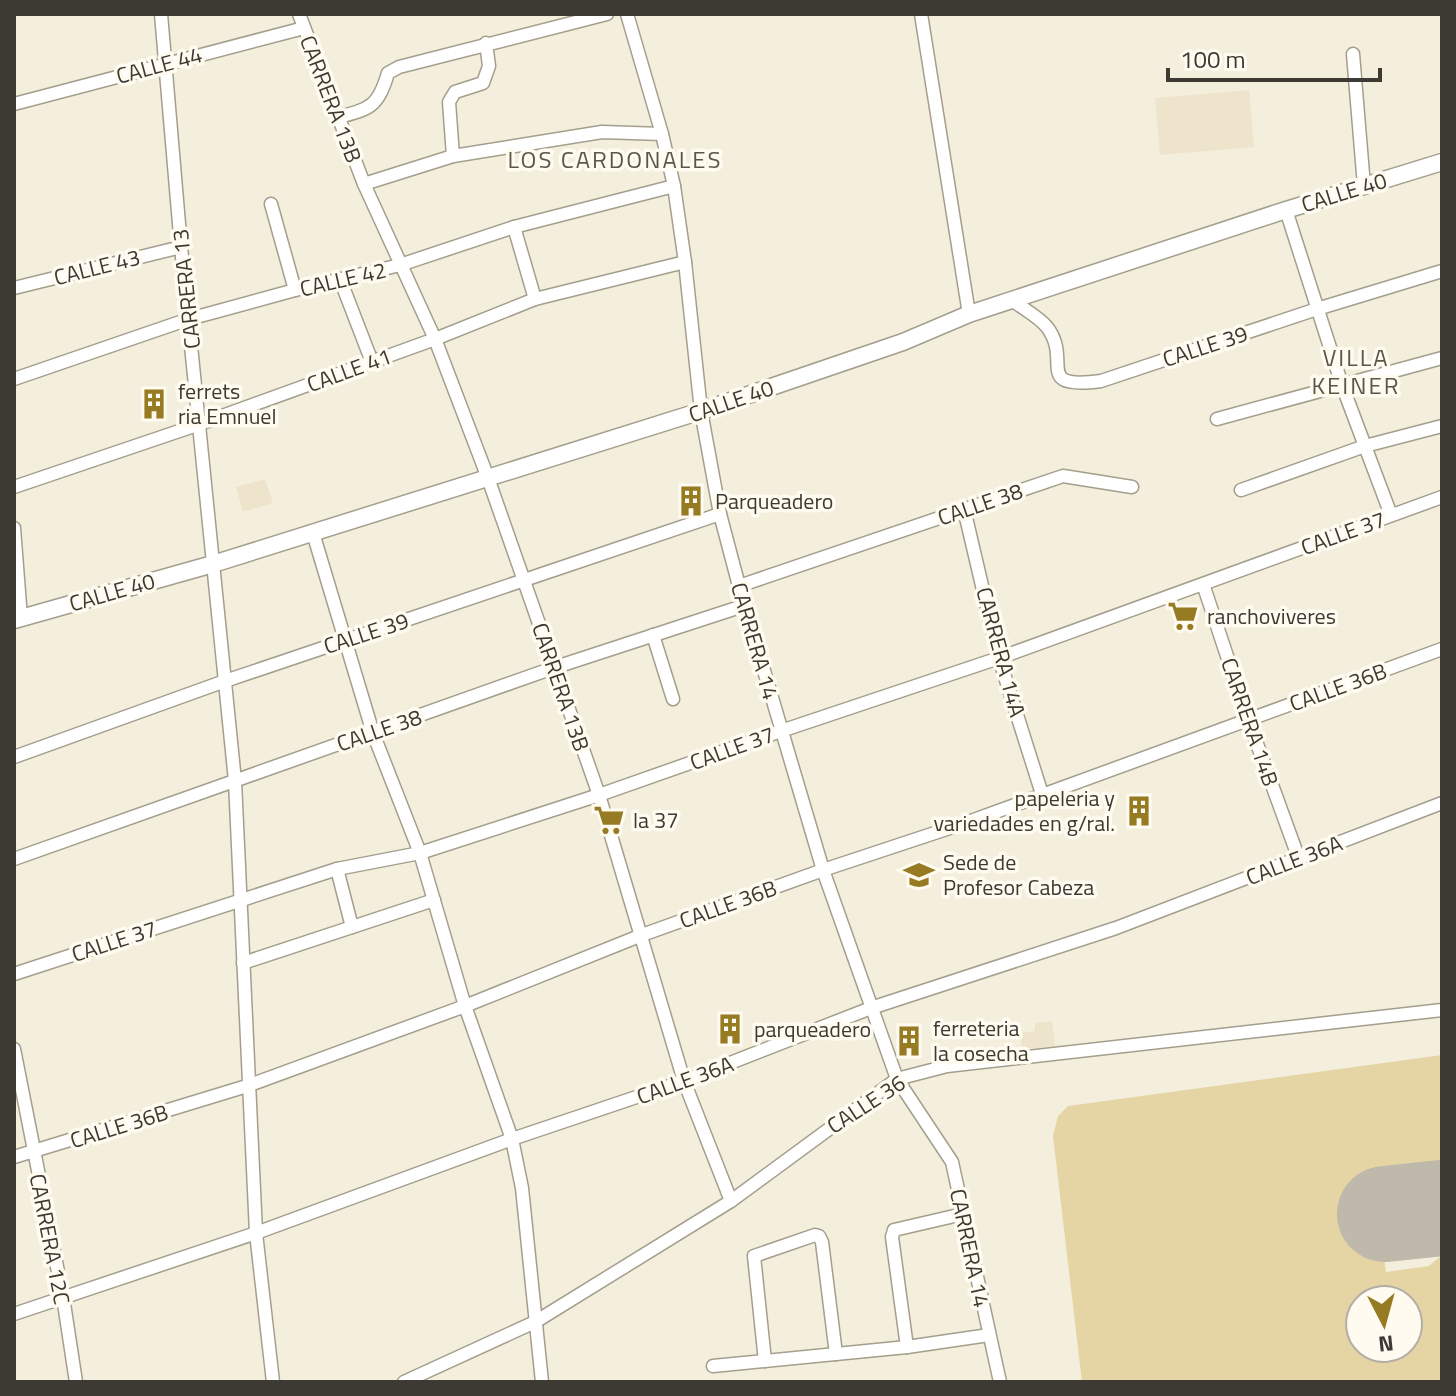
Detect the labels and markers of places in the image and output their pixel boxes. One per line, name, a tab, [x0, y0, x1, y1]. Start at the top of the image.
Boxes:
place label: ferrets ria Emnuel	[178, 374, 277, 433]
building icon: ferrets ria Emnuel	[137, 387, 171, 421]
building icon: Parqueadero	[674, 484, 708, 518]
place label: Parqueadero	[715, 484, 833, 518]
supermarket icon: ranchoviveres	[1166, 599, 1200, 633]
place label: ranchoviveres	[1207, 599, 1336, 633]
place label: papeleria y variedades en g/ral.	[933, 781, 1115, 840]
building icon: papeleria y variedades en g/ral.	[1122, 794, 1156, 828]
supermarket icon: la 37	[592, 803, 626, 837]
place label: la 37	[633, 803, 679, 837]
place label: Sede de Profesor Cabeza	[943, 845, 1094, 904]
school or university icon: Sede de Profesor Cabeza	[902, 858, 936, 892]
place label: ferreteria la cosecha	[933, 1011, 1029, 1070]
building icon: parqueadero	[713, 1012, 747, 1046]
place label: parqueadero	[754, 1012, 871, 1046]
building icon: ferreteria la cosecha	[892, 1024, 926, 1058]

